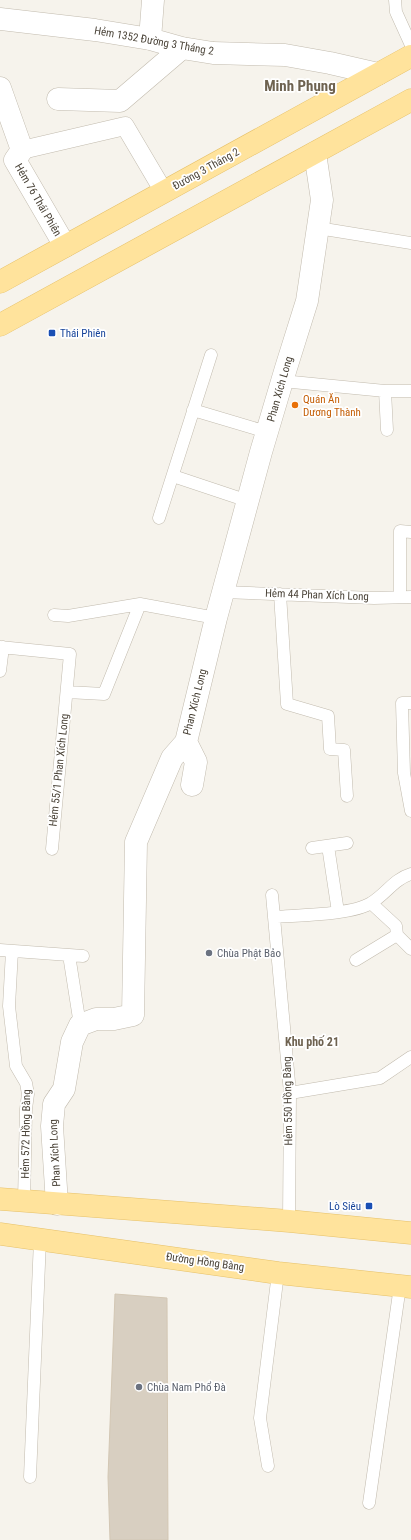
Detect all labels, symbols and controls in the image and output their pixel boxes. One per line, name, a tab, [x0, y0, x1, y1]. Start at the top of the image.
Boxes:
street label: Hẻm 1352 Đường 3 Tháng 2	[93, 24, 215, 58]
district label: Minh Phụng	[264, 77, 336, 95]
street label: Đường 3 Tháng 2	[170, 145, 242, 193]
street label: Hẻm 76 Thái Phiên	[12, 161, 64, 239]
place label: Thái Phiên	[60, 327, 106, 340]
marker: Thái Phiên	[47, 328, 57, 338]
street label: Phan Xích Long	[264, 355, 296, 423]
place label: Quán Ăn Dương Thành	[303, 393, 361, 419]
marker: Quán Ăn Dương Thành	[290, 400, 300, 410]
street label: Hẻm 44 Phan Xích Long	[265, 587, 369, 603]
street label: Phan Xích Long	[181, 668, 209, 736]
street label: Hẻm 55/1 Phan Xích Long	[47, 713, 71, 827]
place label: Chùa Phật Bảo	[217, 947, 281, 960]
marker: Chùa Phật Bảo	[204, 948, 214, 958]
district label: Khu phố 21	[285, 1035, 339, 1049]
street label: Hẻm 550 Hồng Bàng	[281, 1056, 295, 1146]
street label: Hẻm 572 Hồng Bàng	[19, 1089, 33, 1179]
street label: Phan Xích Long	[47, 1119, 63, 1187]
place label: Lò Siêu	[329, 1200, 361, 1213]
marker: Lò Siêu	[364, 1201, 374, 1211]
street label: Đường Hồng Bàng	[165, 1250, 245, 1274]
place label: Chùa Nam Phổ Đà	[147, 1381, 226, 1394]
marker: Chùa Nam Phổ Đà	[134, 1382, 144, 1392]

